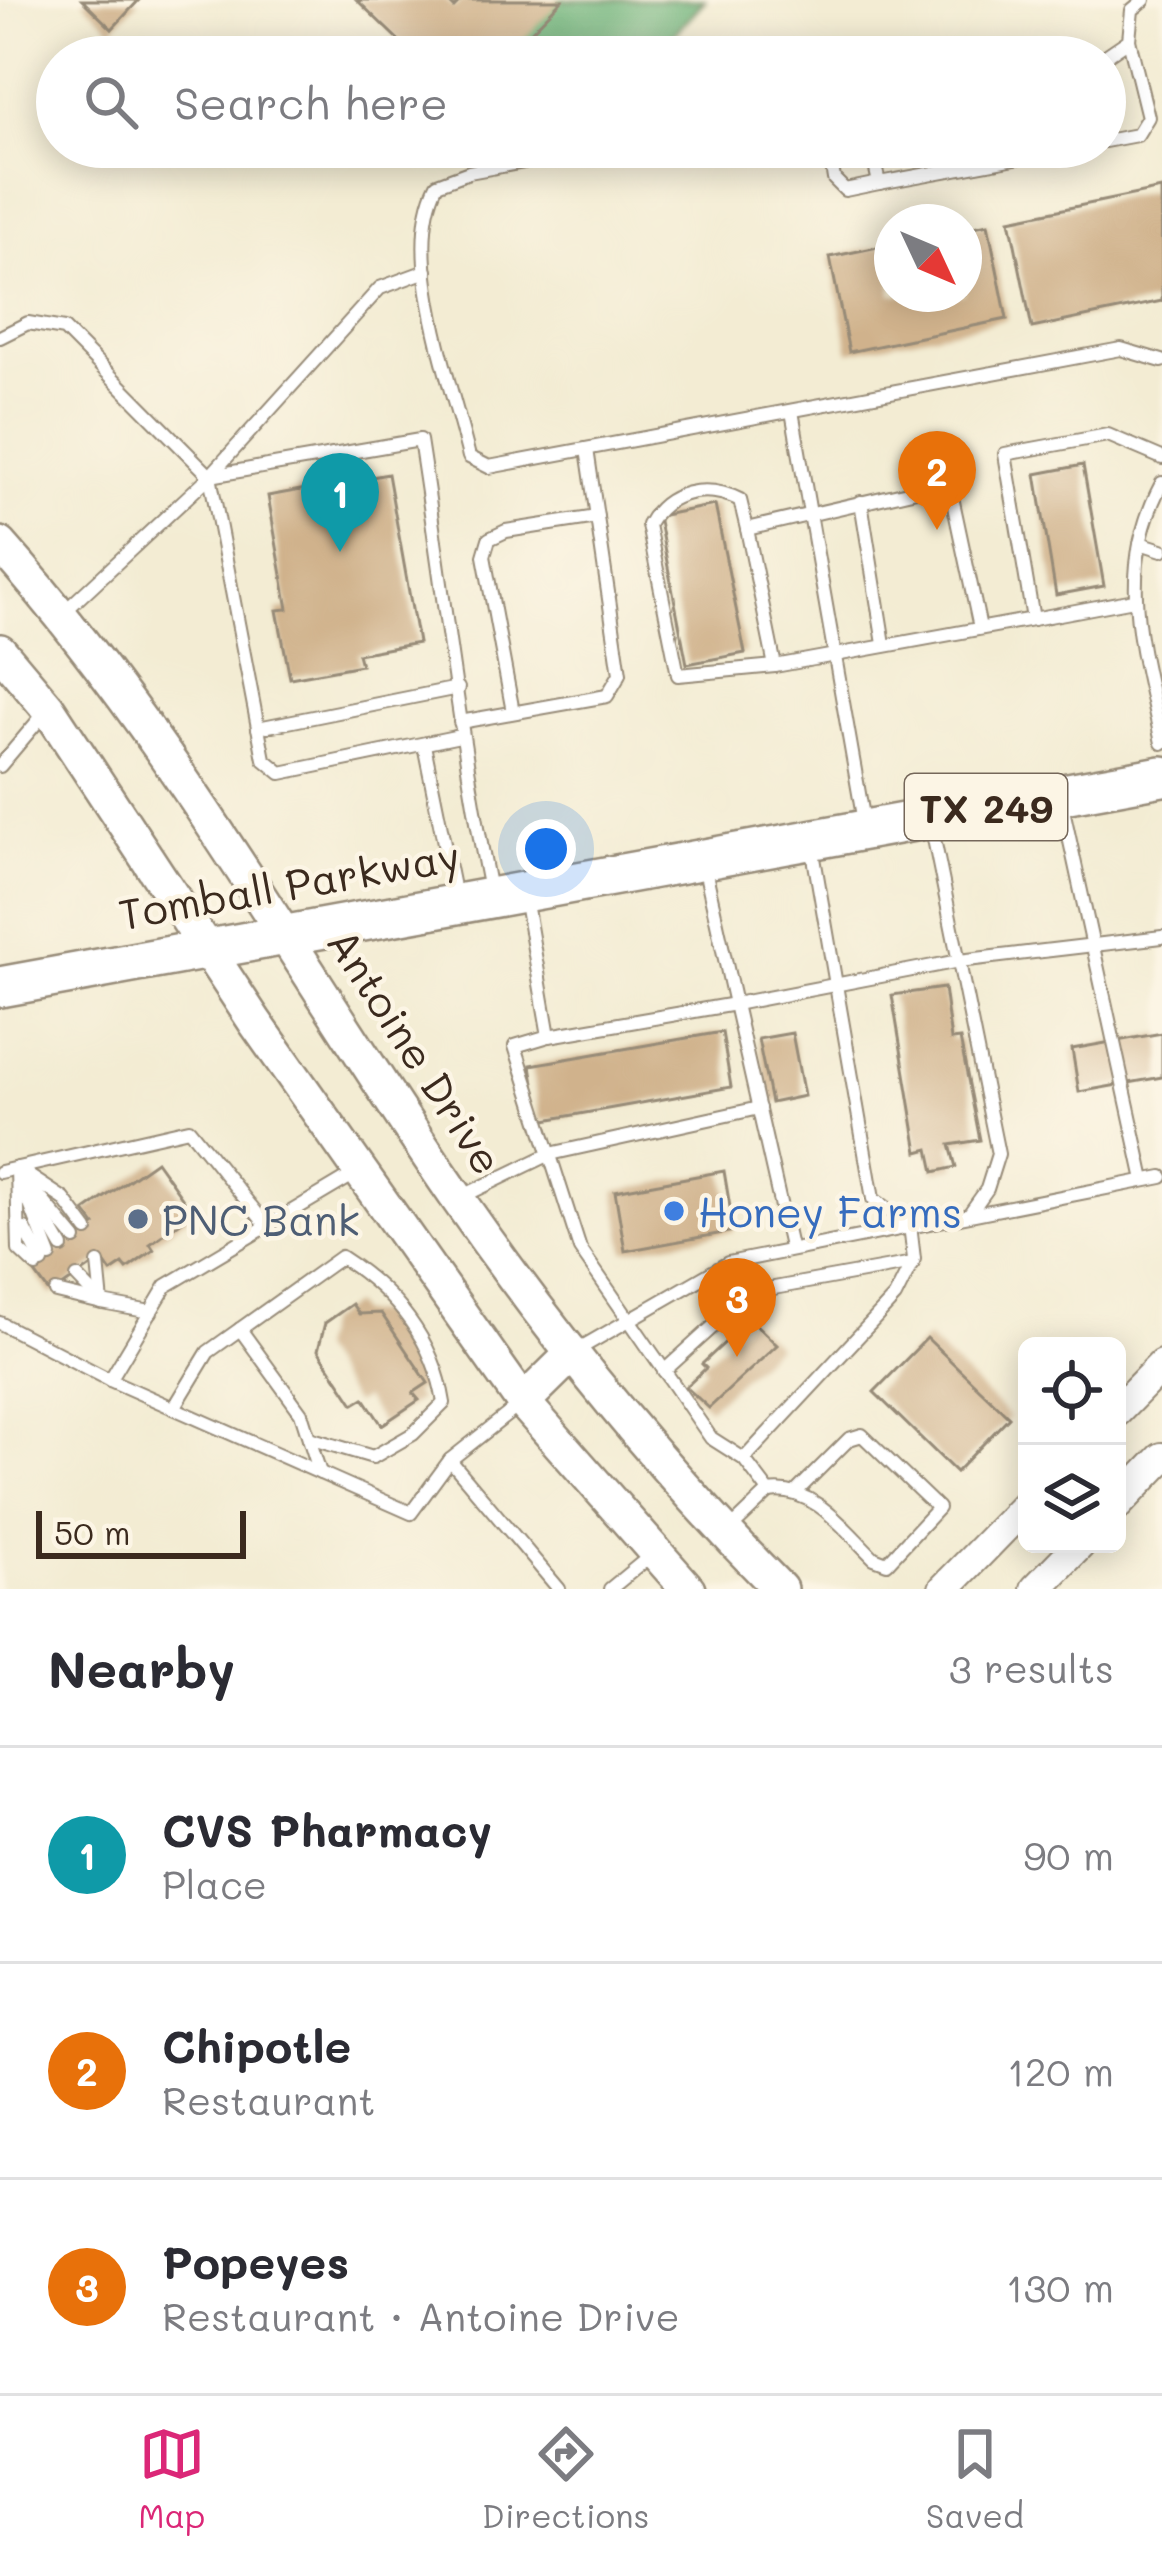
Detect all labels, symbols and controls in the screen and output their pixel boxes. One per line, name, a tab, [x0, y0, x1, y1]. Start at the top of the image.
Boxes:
search box	[36, 36, 1126, 168]
icon: search	[78, 69, 144, 135]
text: Search here	[174, 73, 448, 131]
north arrow	[874, 204, 982, 312]
pin: 2	[898, 431, 976, 530]
pin: 1	[301, 453, 379, 552]
road number: TX 249	[905, 774, 1067, 840]
your location	[516, 819, 576, 879]
street label: Tomball Parkway	[114, 827, 464, 941]
street label: Antoine Drive	[316, 918, 516, 1184]
place label: Honey Farms	[698, 1184, 962, 1239]
place label: PNC Bank	[162, 1192, 360, 1247]
marker: Honey Farms	[661, 1198, 687, 1224]
marker: PNC Bank	[125, 1206, 151, 1232]
pin: 3	[698, 1258, 776, 1357]
map controls	[1018, 1337, 1126, 1553]
button: locate	[1018, 1337, 1126, 1445]
button: layers	[1018, 1445, 1126, 1553]
scale bar	[36, 1505, 246, 1558]
text: 50 m	[54, 1510, 130, 1553]
text: Nearby	[48, 1634, 235, 1701]
text: 3 results	[949, 1642, 1114, 1693]
text: CVS Pharmacy	[162, 1800, 492, 1858]
text: 1	[78, 1829, 96, 1880]
text: 90 m	[1023, 1829, 1114, 1880]
text: Place	[162, 1858, 267, 1909]
text: Chipotle	[162, 2016, 351, 2074]
text: 2	[76, 2045, 98, 2096]
text: 120 m	[1007, 2045, 1114, 2096]
text: Restaurant	[162, 2074, 376, 2125]
text: Popeyes	[162, 2232, 349, 2290]
text: 3	[75, 2261, 99, 2312]
text: 130 m	[1006, 2261, 1114, 2312]
text: Restaurant · Antoine Drive	[162, 2290, 680, 2341]
tab: Map	[138, 2421, 205, 2536]
tab: Directions	[482, 2421, 649, 2536]
tab: Saved	[926, 2421, 1024, 2536]

